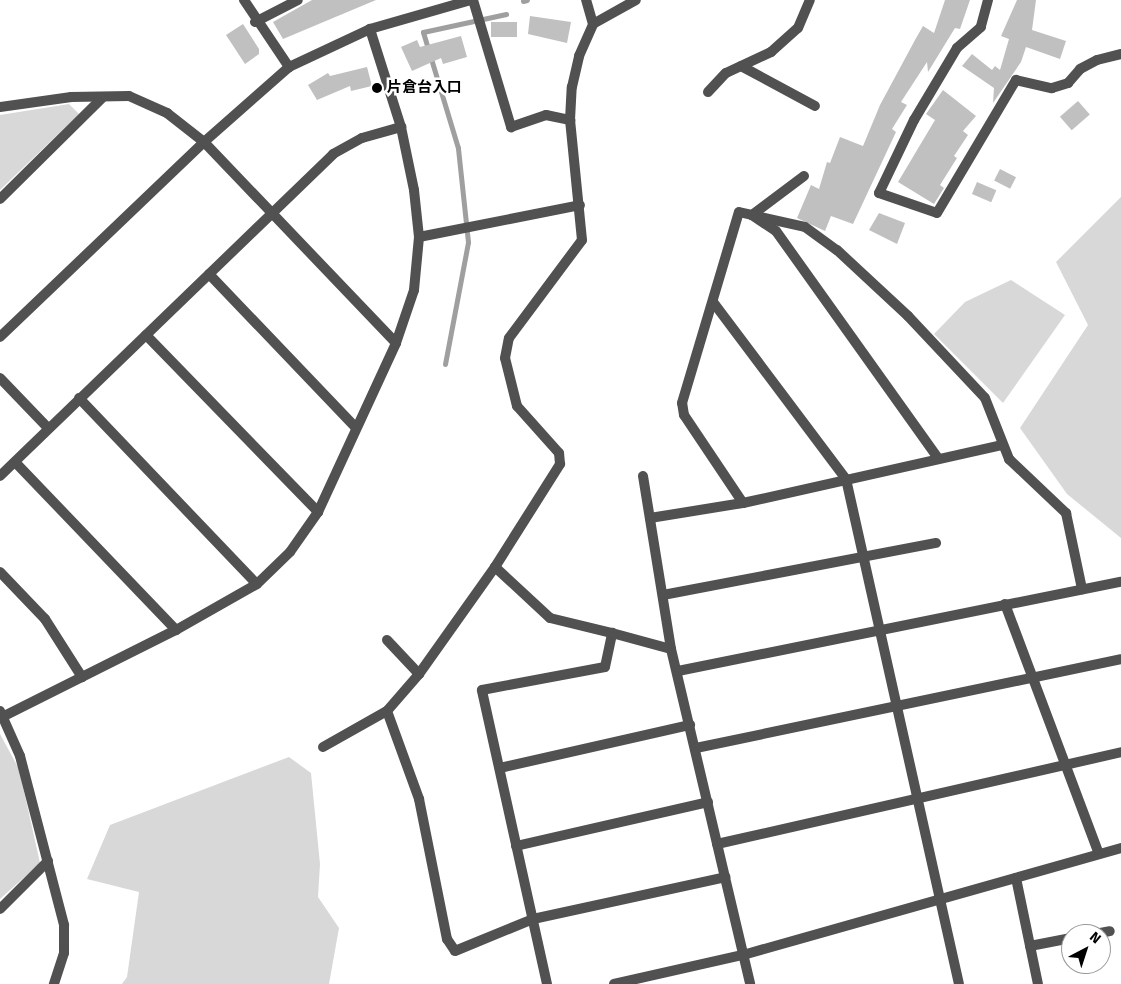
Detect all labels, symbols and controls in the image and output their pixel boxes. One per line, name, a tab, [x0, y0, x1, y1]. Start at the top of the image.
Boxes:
place label: 片倉台入口	[387, 79, 462, 97]
marker: 片倉台入口	[371, 82, 383, 94]
north arrow	[1061, 924, 1111, 974]
text: N	[1086, 928, 1104, 947]

